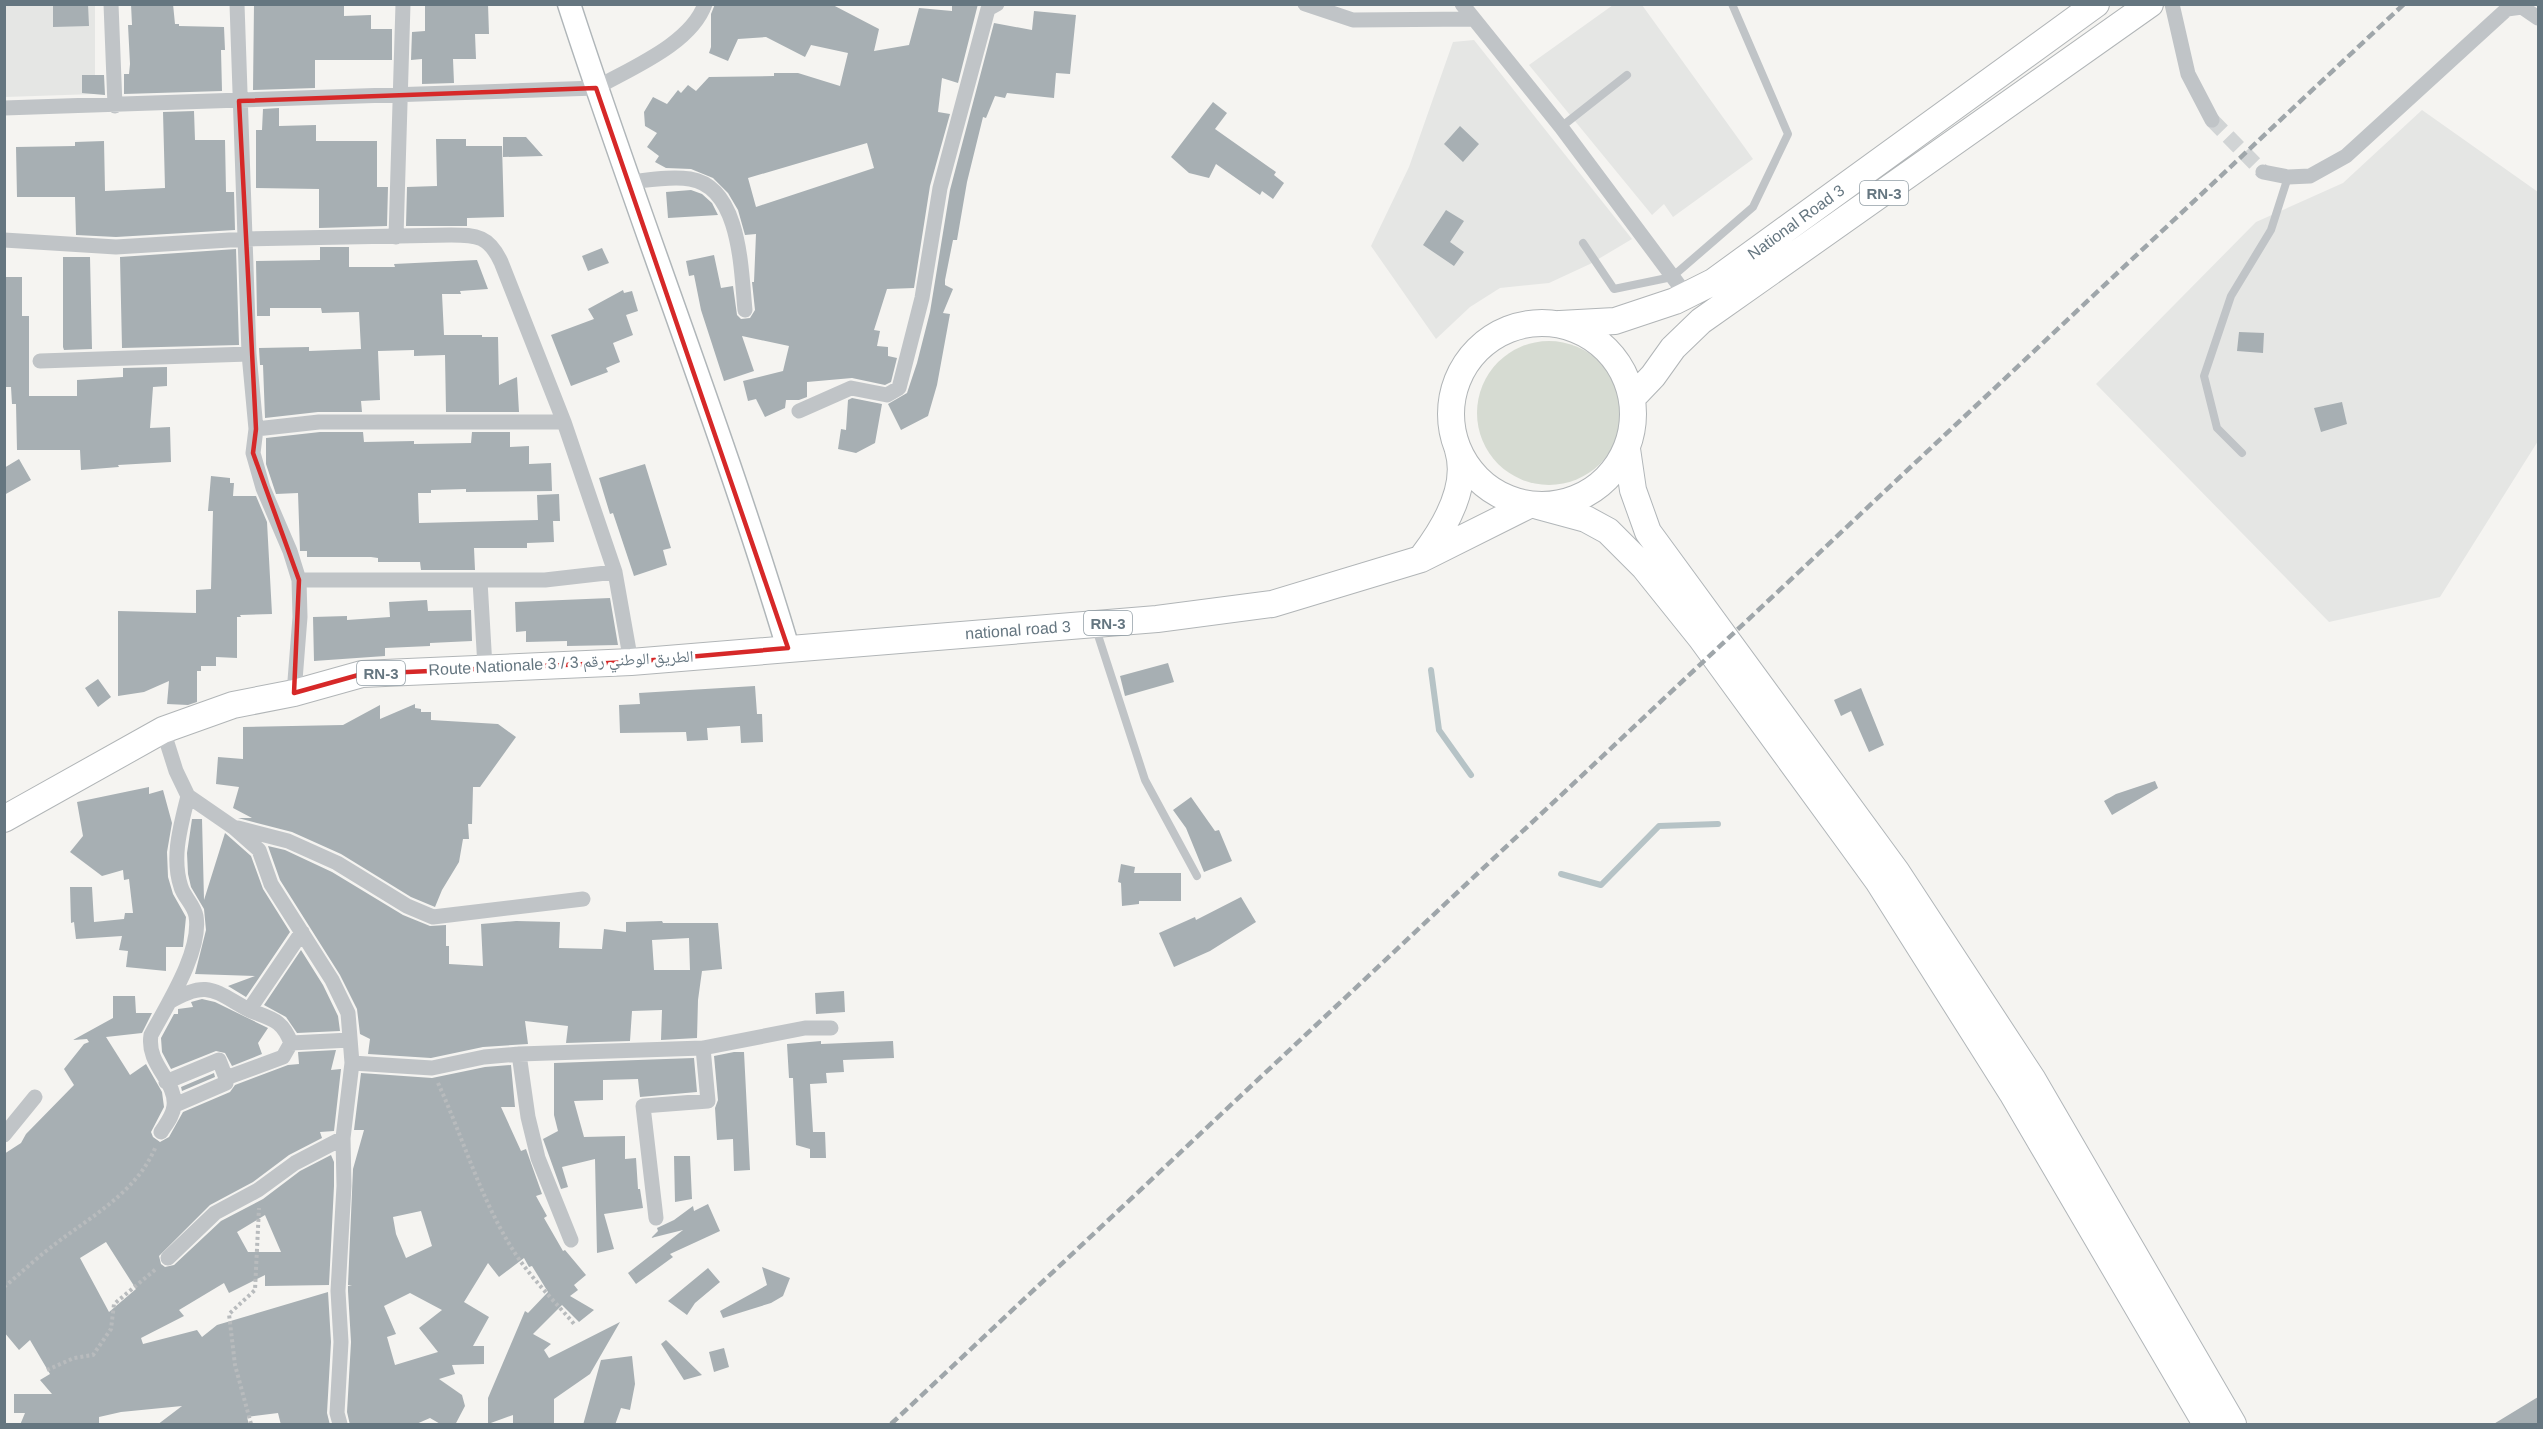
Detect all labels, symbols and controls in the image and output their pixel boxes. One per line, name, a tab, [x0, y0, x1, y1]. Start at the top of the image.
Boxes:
street label: National Road 3	[1745, 181, 1847, 263]
road number: RN-3	[1860, 181, 1908, 205]
road number: RN-3	[1084, 611, 1132, 635]
street label: national road 3	[965, 618, 1071, 642]
street label: Route Nationale 3 / الطريق الوطني رقم 3	[428, 648, 694, 682]
road number: RN-3	[357, 661, 405, 685]

